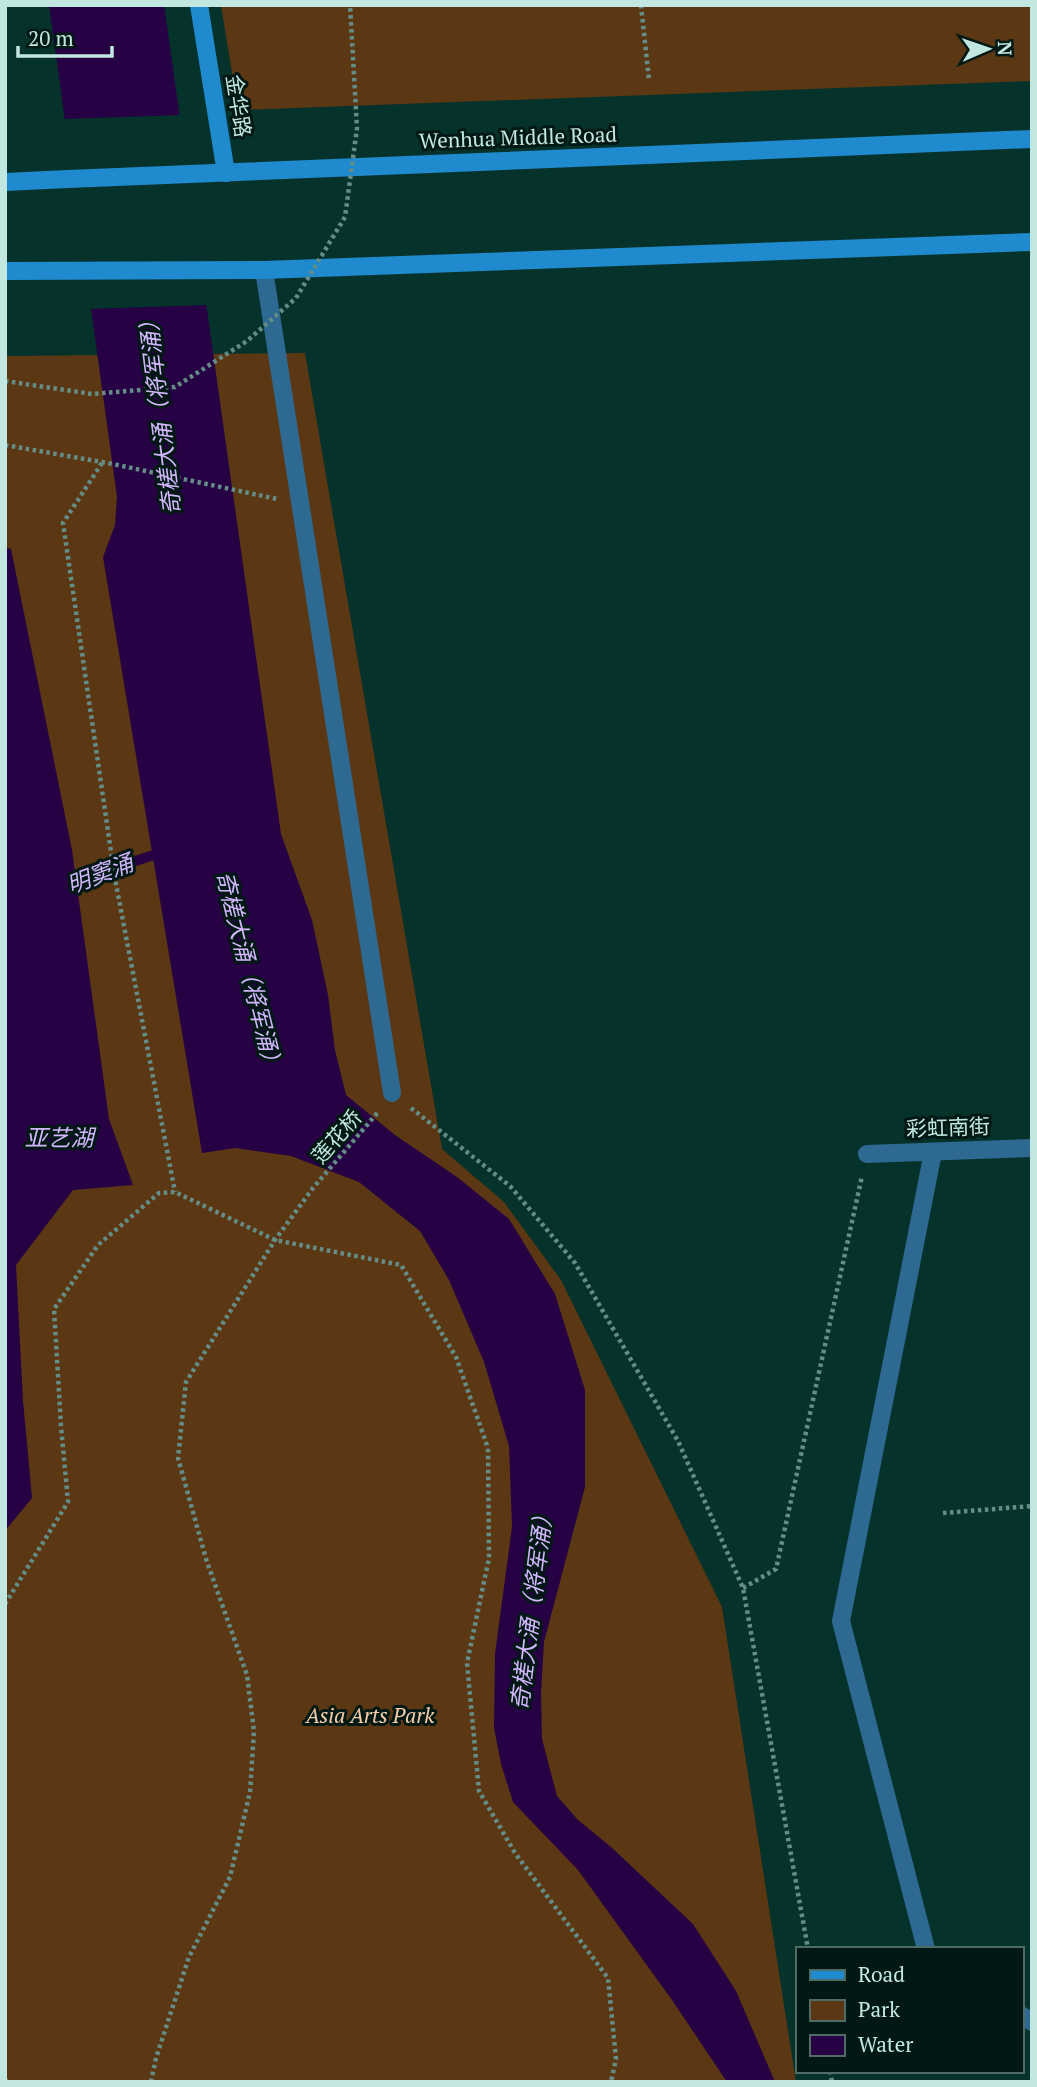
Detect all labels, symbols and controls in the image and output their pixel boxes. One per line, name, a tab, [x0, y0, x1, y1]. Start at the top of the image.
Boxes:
scale bar	[18, 14, 112, 58]
north arrow	[953, 14, 1023, 84]
text: 20 m	[28, 24, 74, 52]
text: N	[993, 41, 1018, 57]
street label: 金华路	[220, 73, 258, 139]
street label: Wenhua Middle Road	[419, 120, 618, 154]
water label: 奇槎大涌（将军涌）	[132, 307, 188, 517]
water label: 明窦涌	[62, 846, 140, 900]
water label: 奇槎大涌（将军涌）	[209, 868, 290, 1076]
street label: 莲花桥	[305, 1103, 367, 1169]
street label: 彩虹南街	[906, 1112, 990, 1142]
water label: 亚艺湖	[25, 1122, 97, 1153]
water label: 奇槎大涌（将军涌）	[504, 1502, 560, 1712]
park label: Asia Arts Park	[304, 1701, 435, 1729]
legend	[796, 1947, 1023, 2073]
text: Road	[858, 1960, 905, 1988]
text: Park	[858, 1995, 900, 2023]
text: Water	[858, 2030, 913, 2058]

